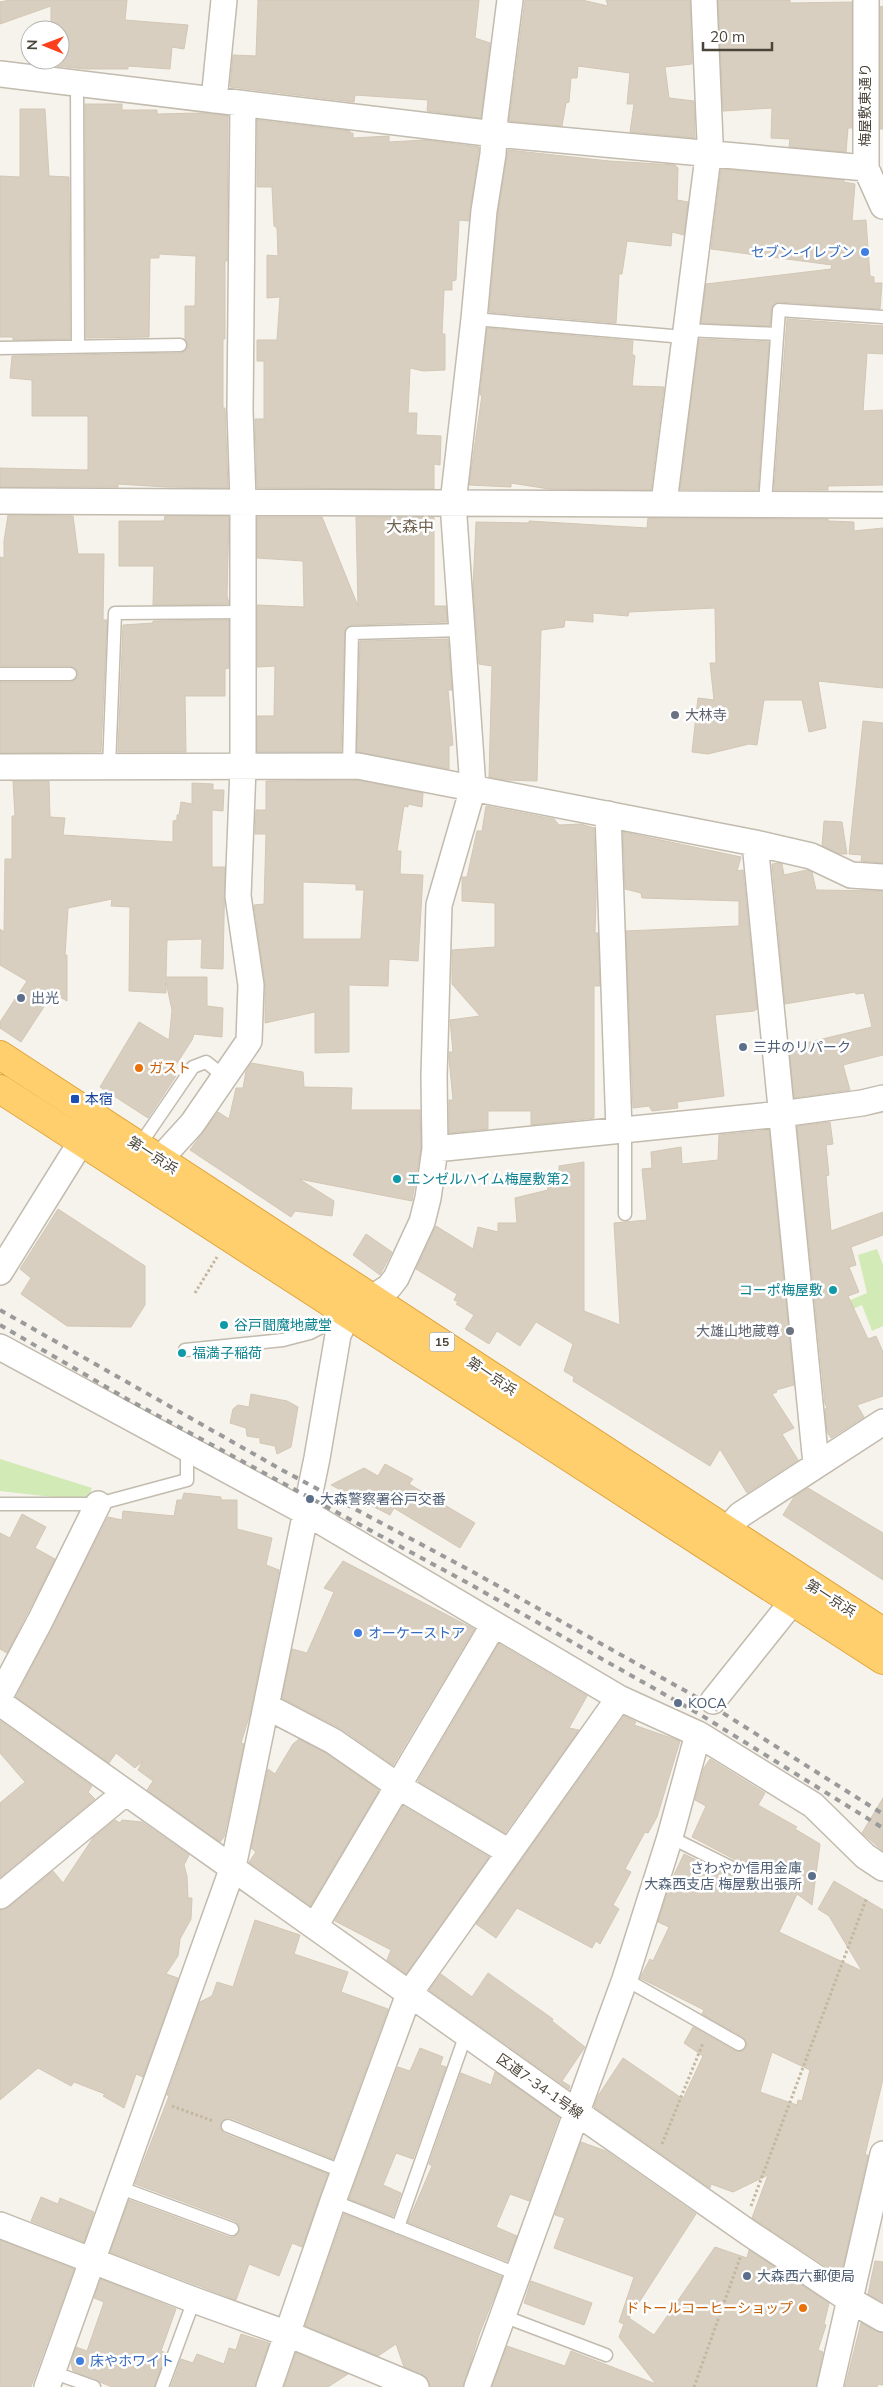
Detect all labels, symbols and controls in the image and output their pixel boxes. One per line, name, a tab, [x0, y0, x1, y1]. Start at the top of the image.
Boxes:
north arrow	[20, 20, 70, 70]
scale bar	[703, 20, 772, 52]
text: 20 m	[710, 27, 745, 46]
text: N	[23, 39, 41, 50]
street label: 梅屋敷東通り	[856, 63, 874, 147]
place label: セブン-イレブン	[751, 243, 855, 261]
marker: セブン-イレブン	[859, 246, 871, 258]
district label: 大森中	[386, 516, 434, 536]
place label: 大林寺	[685, 706, 727, 724]
marker: 大林寺	[669, 709, 681, 721]
place label: 出光	[31, 989, 59, 1007]
marker: 出光	[15, 992, 27, 1004]
place label: 三井のリパーク	[753, 1038, 851, 1056]
marker: 三井のリパーク	[737, 1041, 749, 1053]
place label: ガスト	[149, 1059, 191, 1077]
marker: ガスト	[133, 1062, 145, 1074]
place label: 本宿	[85, 1090, 113, 1108]
marker: 本宿	[69, 1093, 81, 1105]
street label: 第一京浜	[125, 1132, 181, 1178]
place label: エンゼルハイム梅屋敷第2	[407, 1170, 569, 1188]
marker: エンゼルハイム梅屋敷第2	[391, 1173, 403, 1185]
place label: コーポ梅屋敷	[739, 1281, 823, 1299]
marker: コーポ梅屋敷	[827, 1284, 839, 1296]
place label: 谷戸閻魔地蔵堂	[234, 1316, 332, 1334]
marker: 谷戸閻魔地蔵堂	[218, 1319, 230, 1331]
place label: 大雄山地蔵尊	[696, 1322, 780, 1340]
marker: 大雄山地蔵尊	[784, 1325, 796, 1337]
road number: 15	[430, 1332, 454, 1351]
place label: 福満子稲荷	[192, 1344, 262, 1362]
marker: 福満子稲荷	[176, 1347, 188, 1359]
street label: 第一京浜	[464, 1353, 520, 1399]
place label: 大森警察署谷戸交番	[320, 1490, 446, 1508]
marker: 大森警察署谷戸交番	[304, 1493, 316, 1505]
street label: 第一京浜	[803, 1575, 859, 1621]
place label: オーケーストア	[368, 1624, 465, 1642]
marker: オーケーストア	[352, 1627, 364, 1639]
place label: KOCA	[688, 1694, 728, 1712]
marker: KOCA	[672, 1697, 684, 1709]
place label: さわやか信用金庫 大森西支店 梅屋敷出張所	[644, 1859, 802, 1893]
marker: さわやか信用金庫 大森西支店 梅屋敷出張所	[806, 1870, 818, 1882]
street label: 区道7-34-1号線	[493, 2049, 587, 2123]
place label: 大森西六郵便局	[757, 2267, 855, 2285]
marker: 大森西六郵便局	[741, 2270, 753, 2282]
place label: ドトールコーヒーショップ	[626, 2299, 793, 2317]
marker: ドトールコーヒーショップ	[797, 2302, 809, 2314]
place label: 床やホワイト	[90, 2352, 174, 2370]
marker: 床やホワイト	[74, 2355, 86, 2367]

